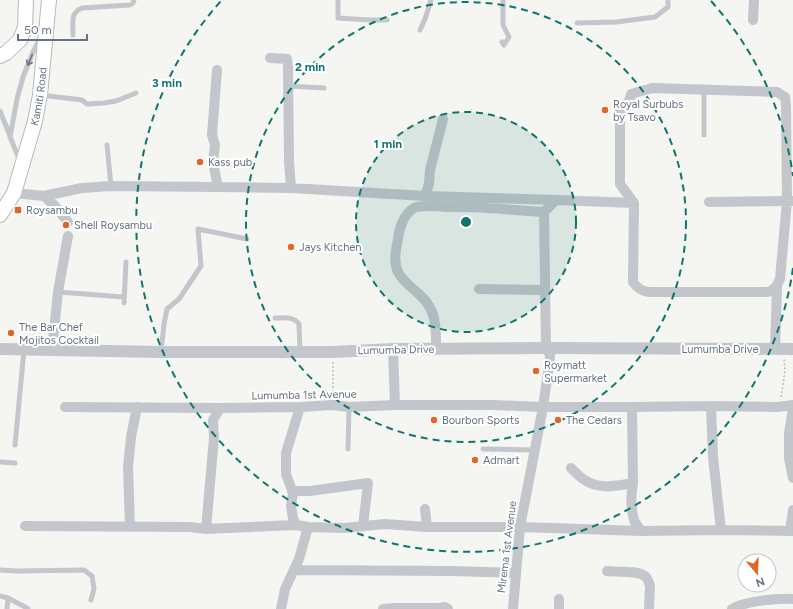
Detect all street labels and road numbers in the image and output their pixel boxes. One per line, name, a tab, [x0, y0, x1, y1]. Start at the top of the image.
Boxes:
street label: Kamiti Road	[27, 67, 49, 127]
street label: Lumumba Drive	[357, 343, 435, 357]
street label: Lumumba Drive	[682, 343, 758, 356]
street label: Lumumba 1st Avenue	[251, 388, 357, 402]
street label: Mirema 1st Avenue	[495, 500, 519, 594]

